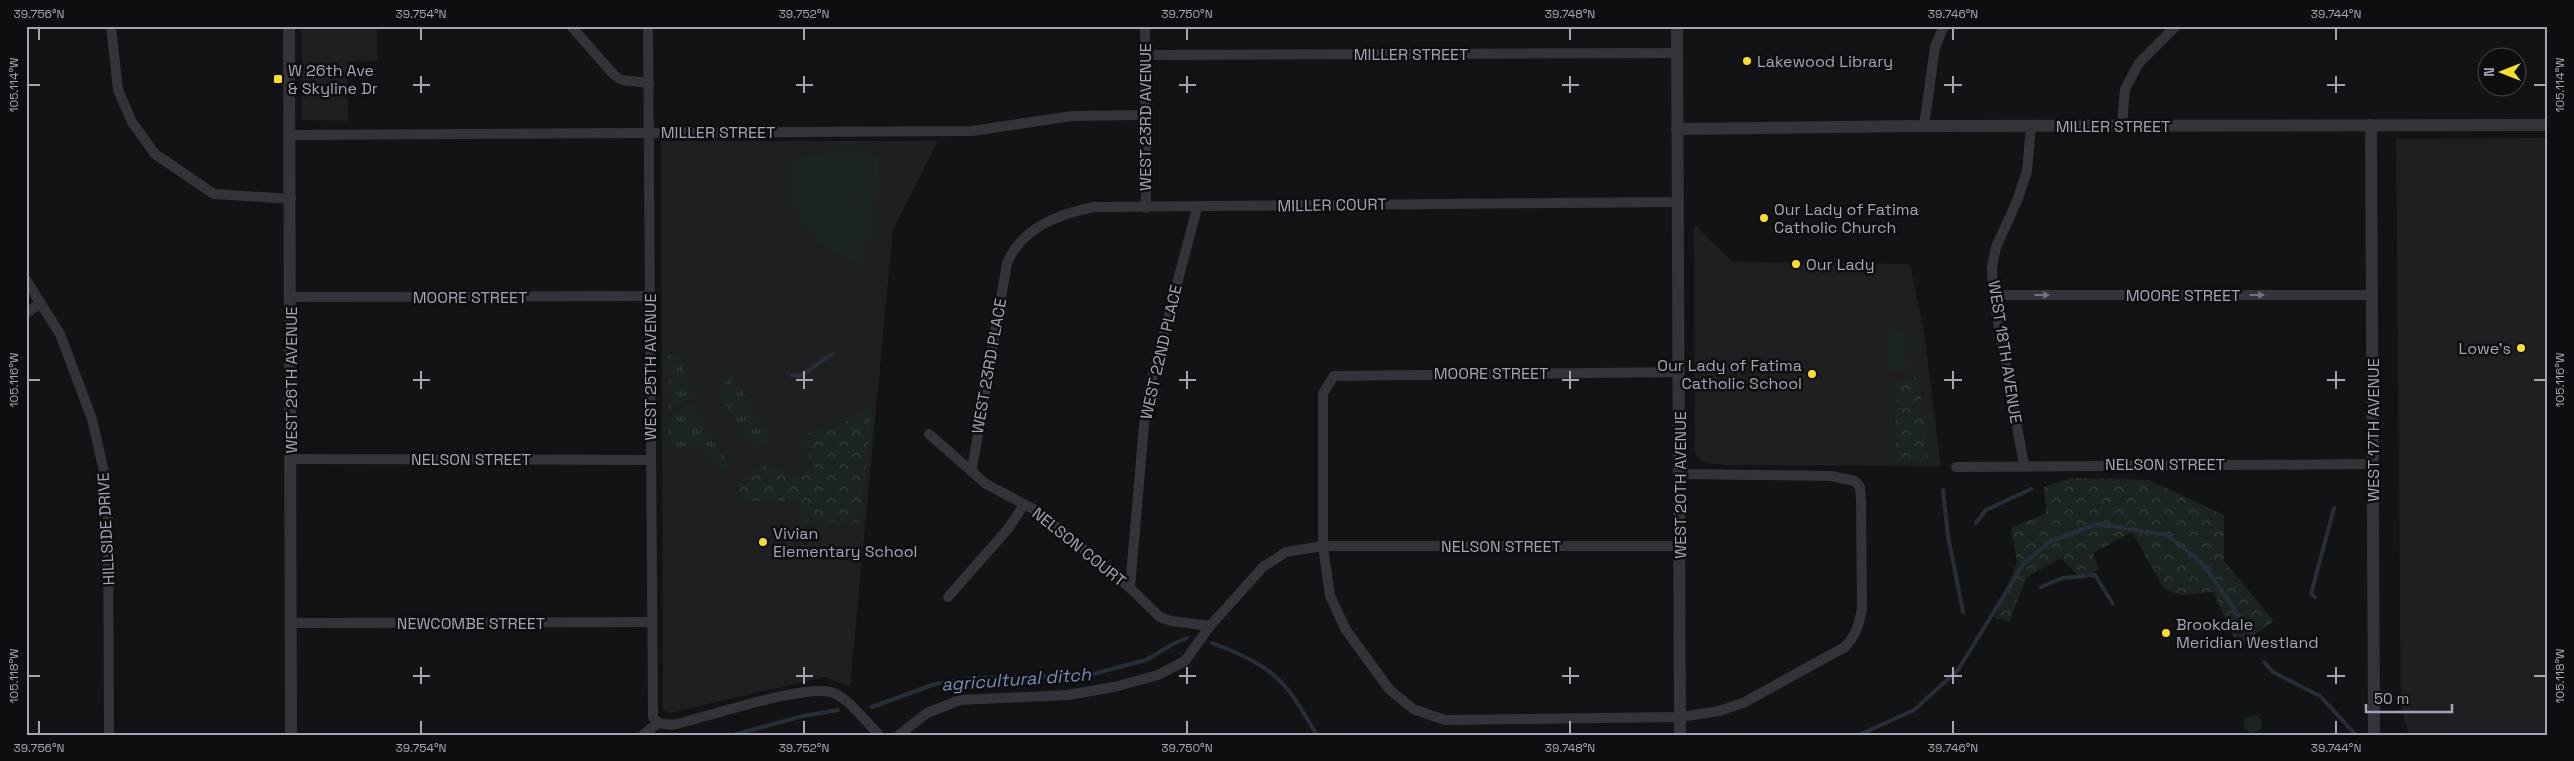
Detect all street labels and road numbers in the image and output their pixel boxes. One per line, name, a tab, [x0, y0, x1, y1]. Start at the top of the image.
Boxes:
street label: WEST 23RD AVENUE	[1135, 43, 1156, 191]
street label: MILLER STREET	[1354, 44, 1468, 65]
street label: MILLER STREET	[2056, 116, 2170, 137]
street label: MILLER STREET	[661, 122, 775, 143]
street label: MILLER COURT	[1277, 194, 1387, 216]
street label: WEST 18TH AVENUE	[1983, 279, 2027, 425]
street label: WEST 22ND PLACE	[1135, 283, 1187, 421]
street label: MOORE STREET	[2126, 285, 2240, 306]
street label: MOORE STREET	[413, 287, 527, 308]
street label: WEST 25TH AVENUE	[640, 294, 661, 440]
street label: WEST 23RD PLACE	[967, 297, 1011, 435]
street label: WEST 26TH AVENUE	[281, 306, 302, 454]
street label: WEST 17TH AVENUE	[2363, 358, 2384, 502]
street label: MOORE STREET	[1434, 363, 1548, 384]
street label: WEST 20TH AVENUE	[1670, 411, 1691, 559]
street label: NELSON STREET	[411, 449, 531, 470]
street label: NELSON STREET	[2105, 454, 2225, 475]
street label: HILLSIDE DRIVE	[93, 472, 119, 586]
street label: NELSON COURT	[1028, 503, 1130, 591]
street label: NELSON STREET	[1441, 536, 1561, 557]
street label: NEWCOMBE STREET	[397, 613, 545, 634]

